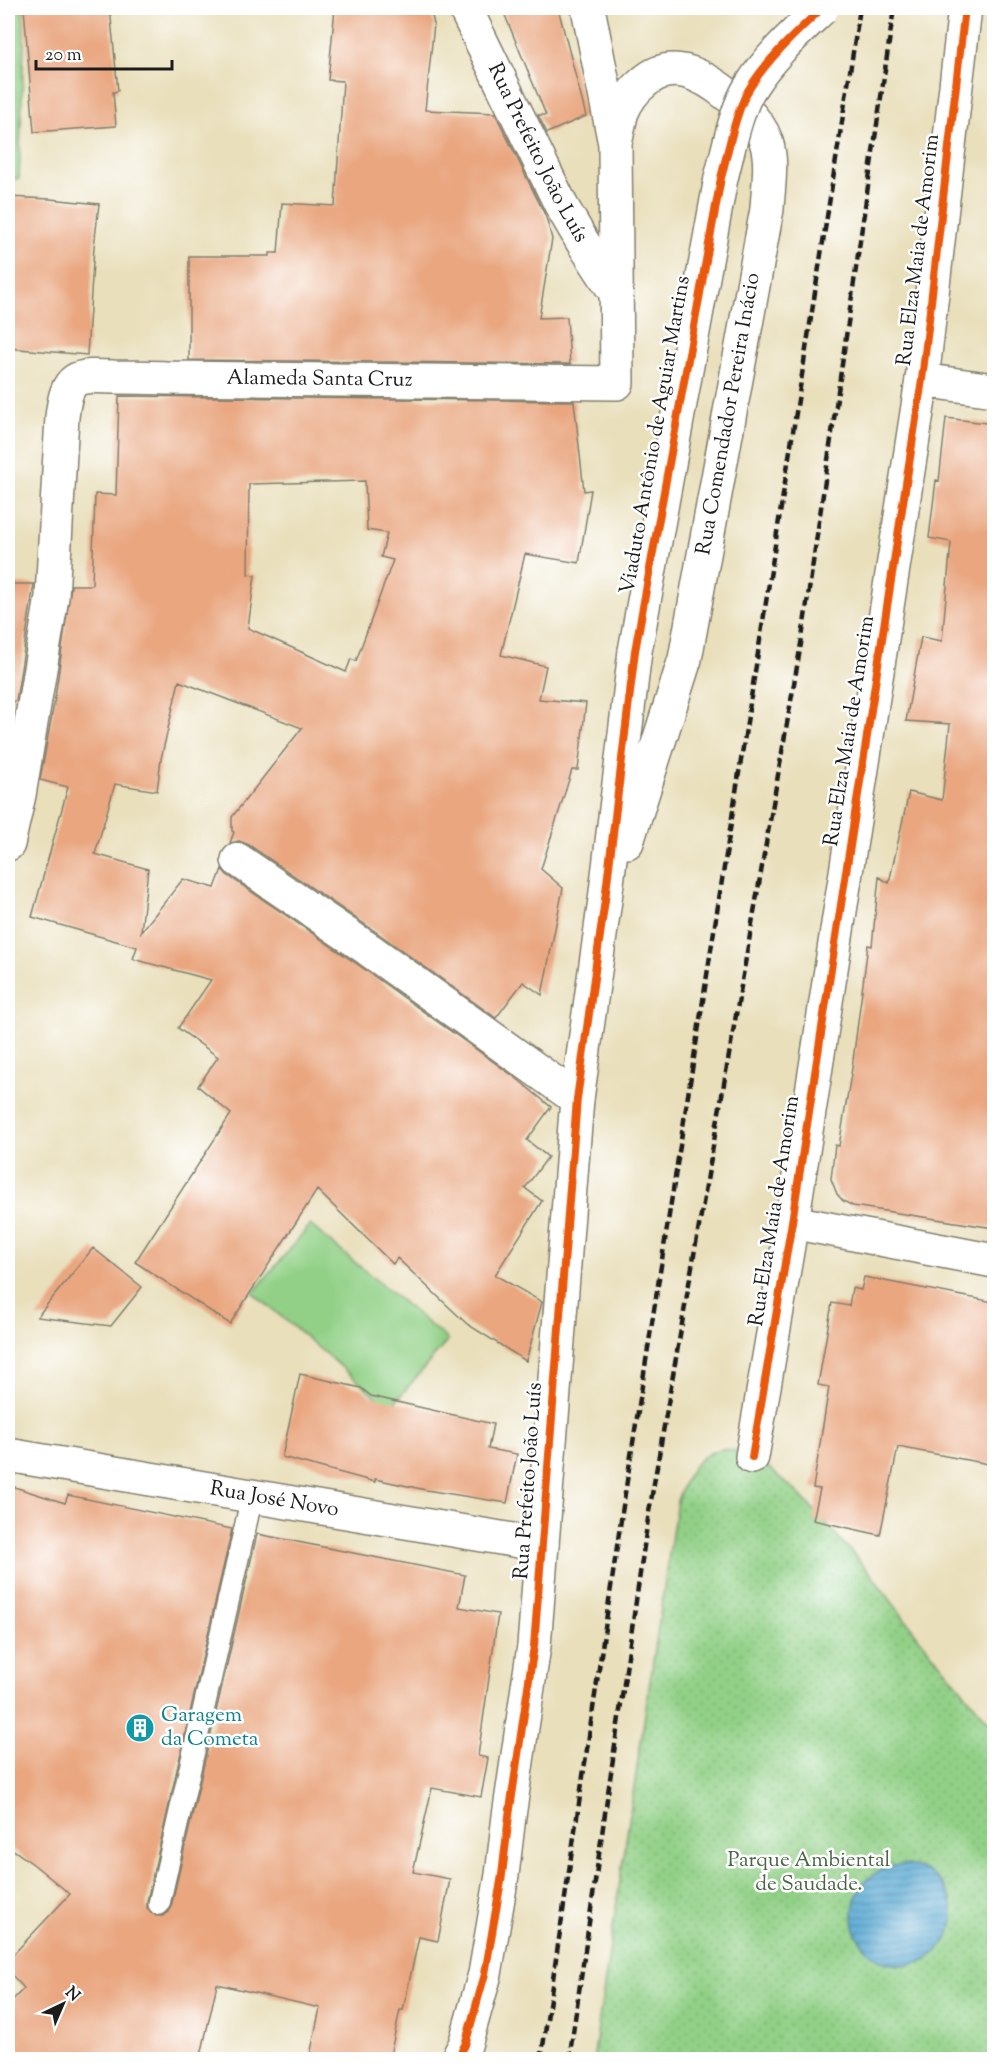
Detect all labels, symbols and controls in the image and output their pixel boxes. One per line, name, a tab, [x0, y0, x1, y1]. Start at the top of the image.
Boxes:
scale bar	[36, 33, 172, 71]
text: 20 m	[45, 43, 82, 69]
street label: Rua Prefeito João Luís	[479, 58, 595, 249]
street label: Rua Elza Maia de Amorim	[890, 132, 948, 368]
street label: Rua Comendador Pereira Inácio	[689, 270, 769, 558]
street label: Viaduto Antônio de Aguiar Martins	[613, 273, 699, 597]
street label: Alameda Santa Cruz	[226, 364, 413, 396]
street label: Rua Elza Maia de Amorim	[817, 613, 883, 849]
street label: Rua Elza Maia de Amorim	[742, 1093, 808, 1329]
street label: Rua Prefeito João Luís	[507, 1381, 551, 1581]
street label: Rua José Novo	[208, 1474, 341, 1525]
place label: Garagem da Cometa	[161, 1701, 259, 1755]
building icon: Garagem da Cometa	[124, 1712, 156, 1744]
park label: Parque Ambiental de Saudade.	[728, 1846, 891, 1900]
north arrow	[33, 1974, 93, 2034]
text: N	[59, 1982, 84, 2008]

